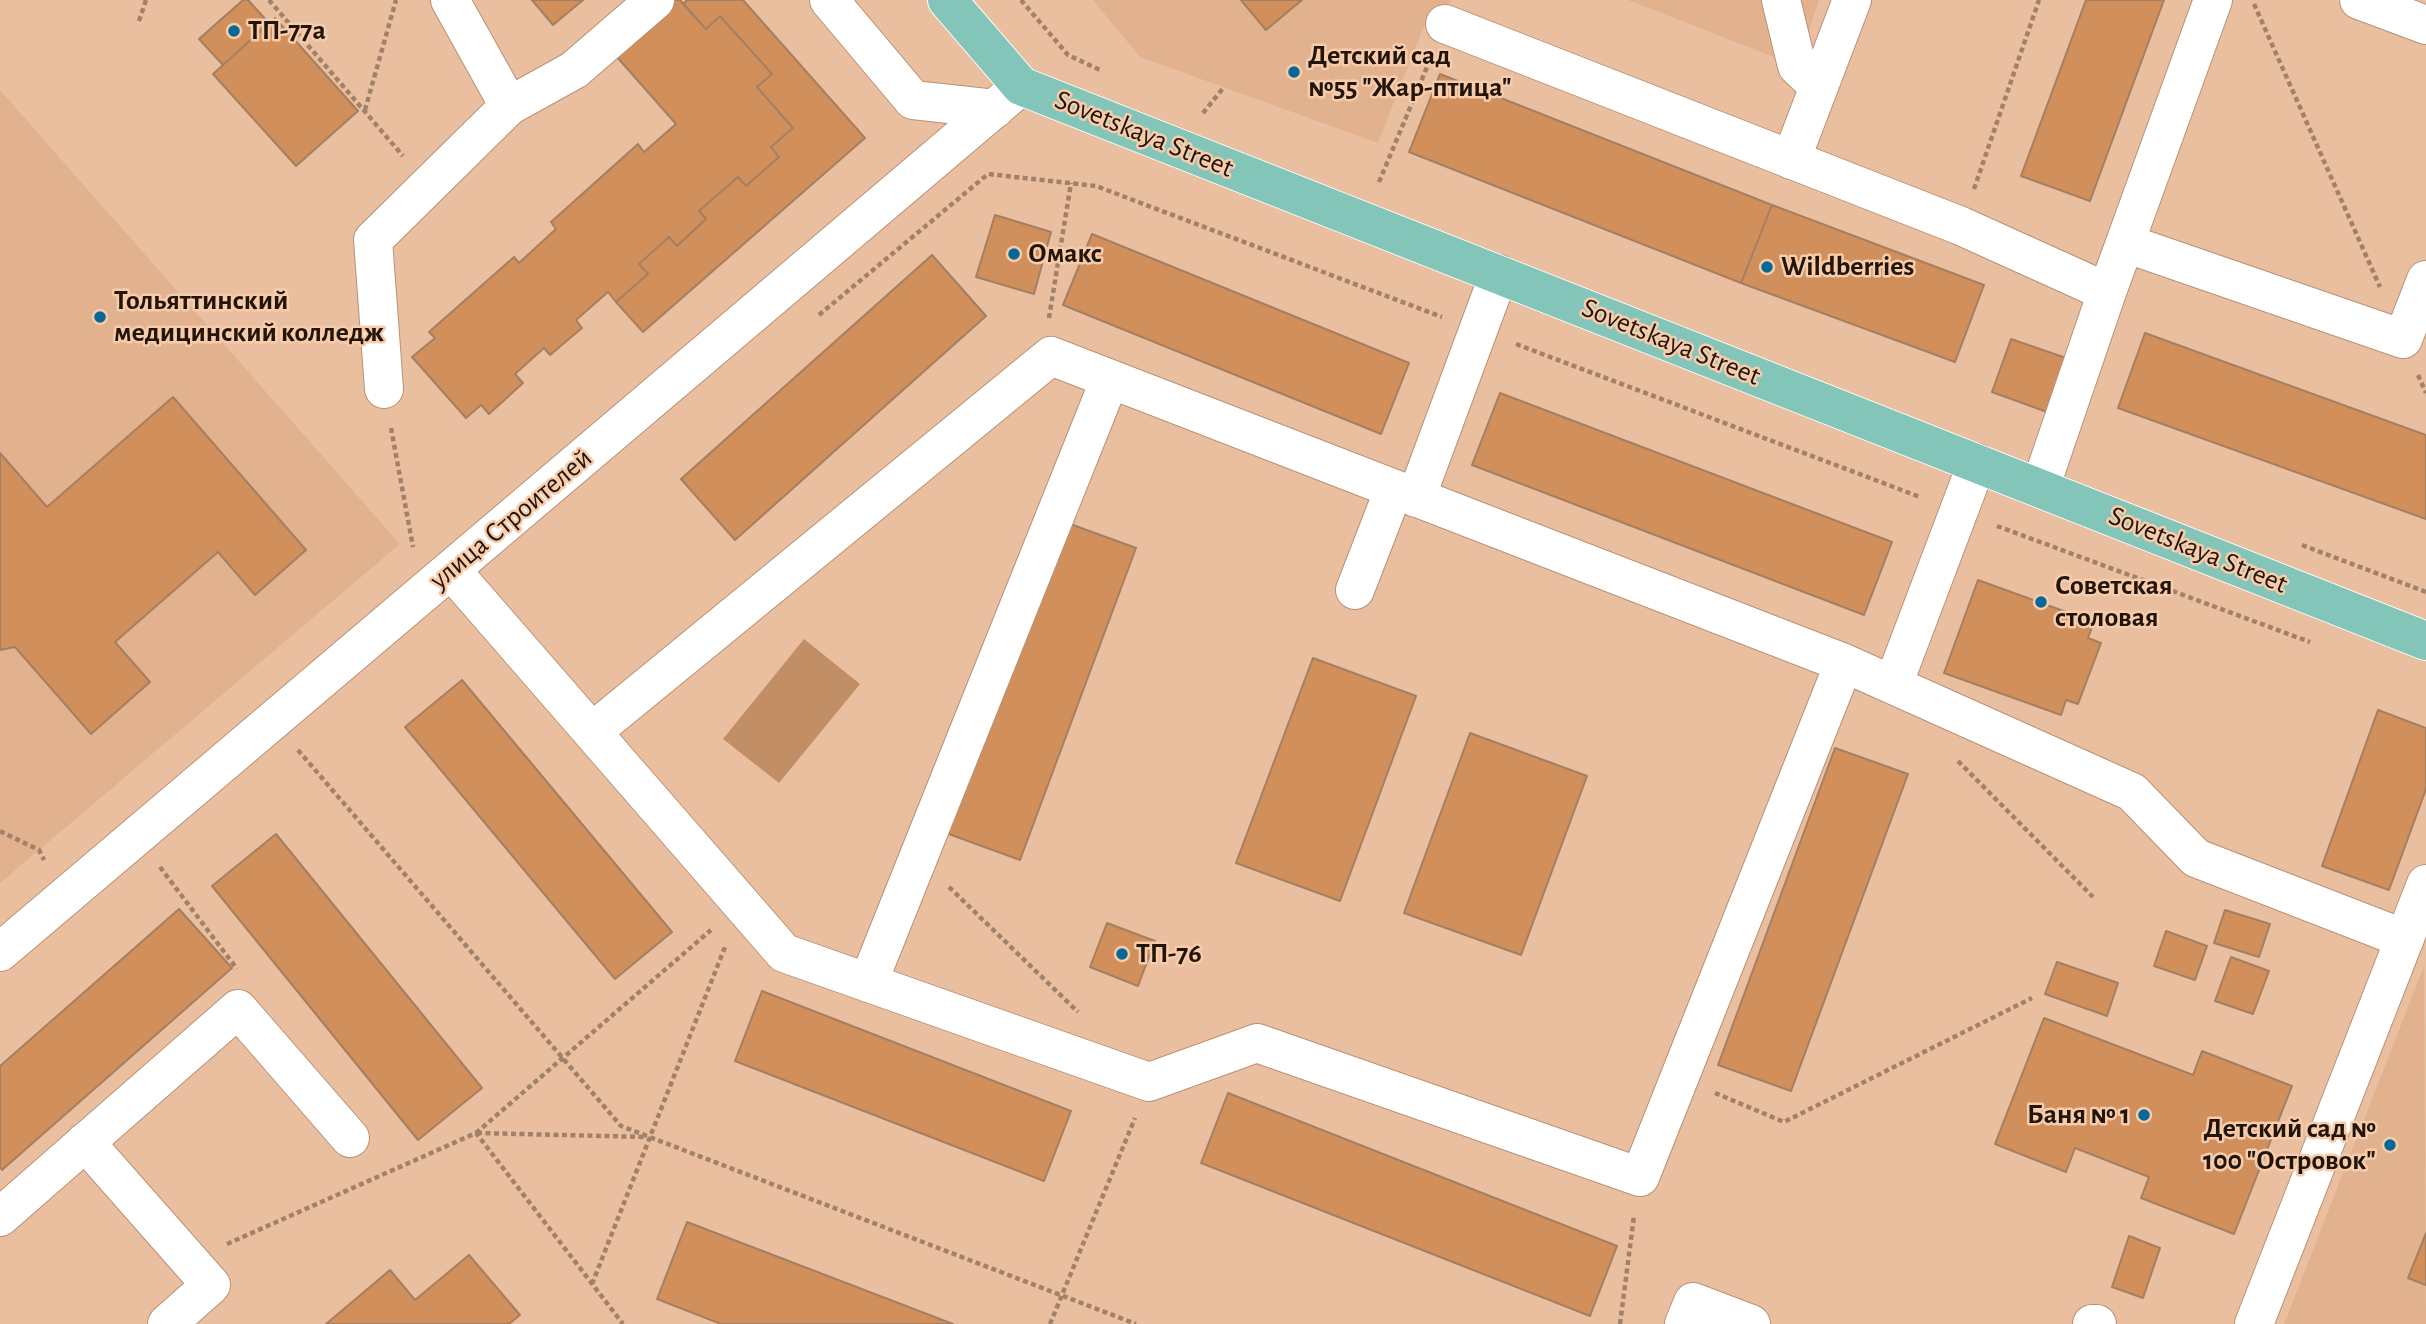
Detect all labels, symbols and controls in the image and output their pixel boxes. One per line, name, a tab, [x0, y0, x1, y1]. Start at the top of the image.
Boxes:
place label: ТП-77а	[248, 14, 326, 48]
marker: ТП-77а	[226, 23, 242, 39]
place label: Детский сад №55 "Жар-птица"	[1308, 39, 1512, 105]
marker: Детский сад №55 "Жар-птица"	[1286, 64, 1302, 80]
street label: Sovetskaya Street	[1050, 83, 1238, 185]
place label: Омакс	[1028, 237, 1102, 271]
marker: Омакс	[1006, 246, 1022, 262]
place label: Wildberries	[1781, 250, 1914, 284]
marker: Wildberries	[1759, 259, 1775, 275]
place label: Тольяттинский медицинский колледж	[114, 284, 384, 350]
street label: Sovetskaya Street	[1577, 291, 1765, 393]
marker: Тольяттинский медицинский колледж	[92, 309, 108, 325]
street label: улица Строителей	[423, 441, 599, 597]
street label: Sovetskaya Street	[2104, 499, 2292, 601]
place label: Советская столовая	[2055, 569, 2173, 635]
marker: Советская столовая	[2033, 594, 2049, 610]
place label: ТП-76	[1136, 937, 1202, 971]
marker: ТП-76	[1114, 946, 1130, 962]
place label: Баня № 1	[2027, 1098, 2130, 1132]
marker: Баня № 1	[2136, 1107, 2152, 1123]
place label: Детский сад № 100 "Островок"	[2203, 1112, 2376, 1178]
marker: Детский сад № 100 "Островок"	[2382, 1137, 2398, 1153]

